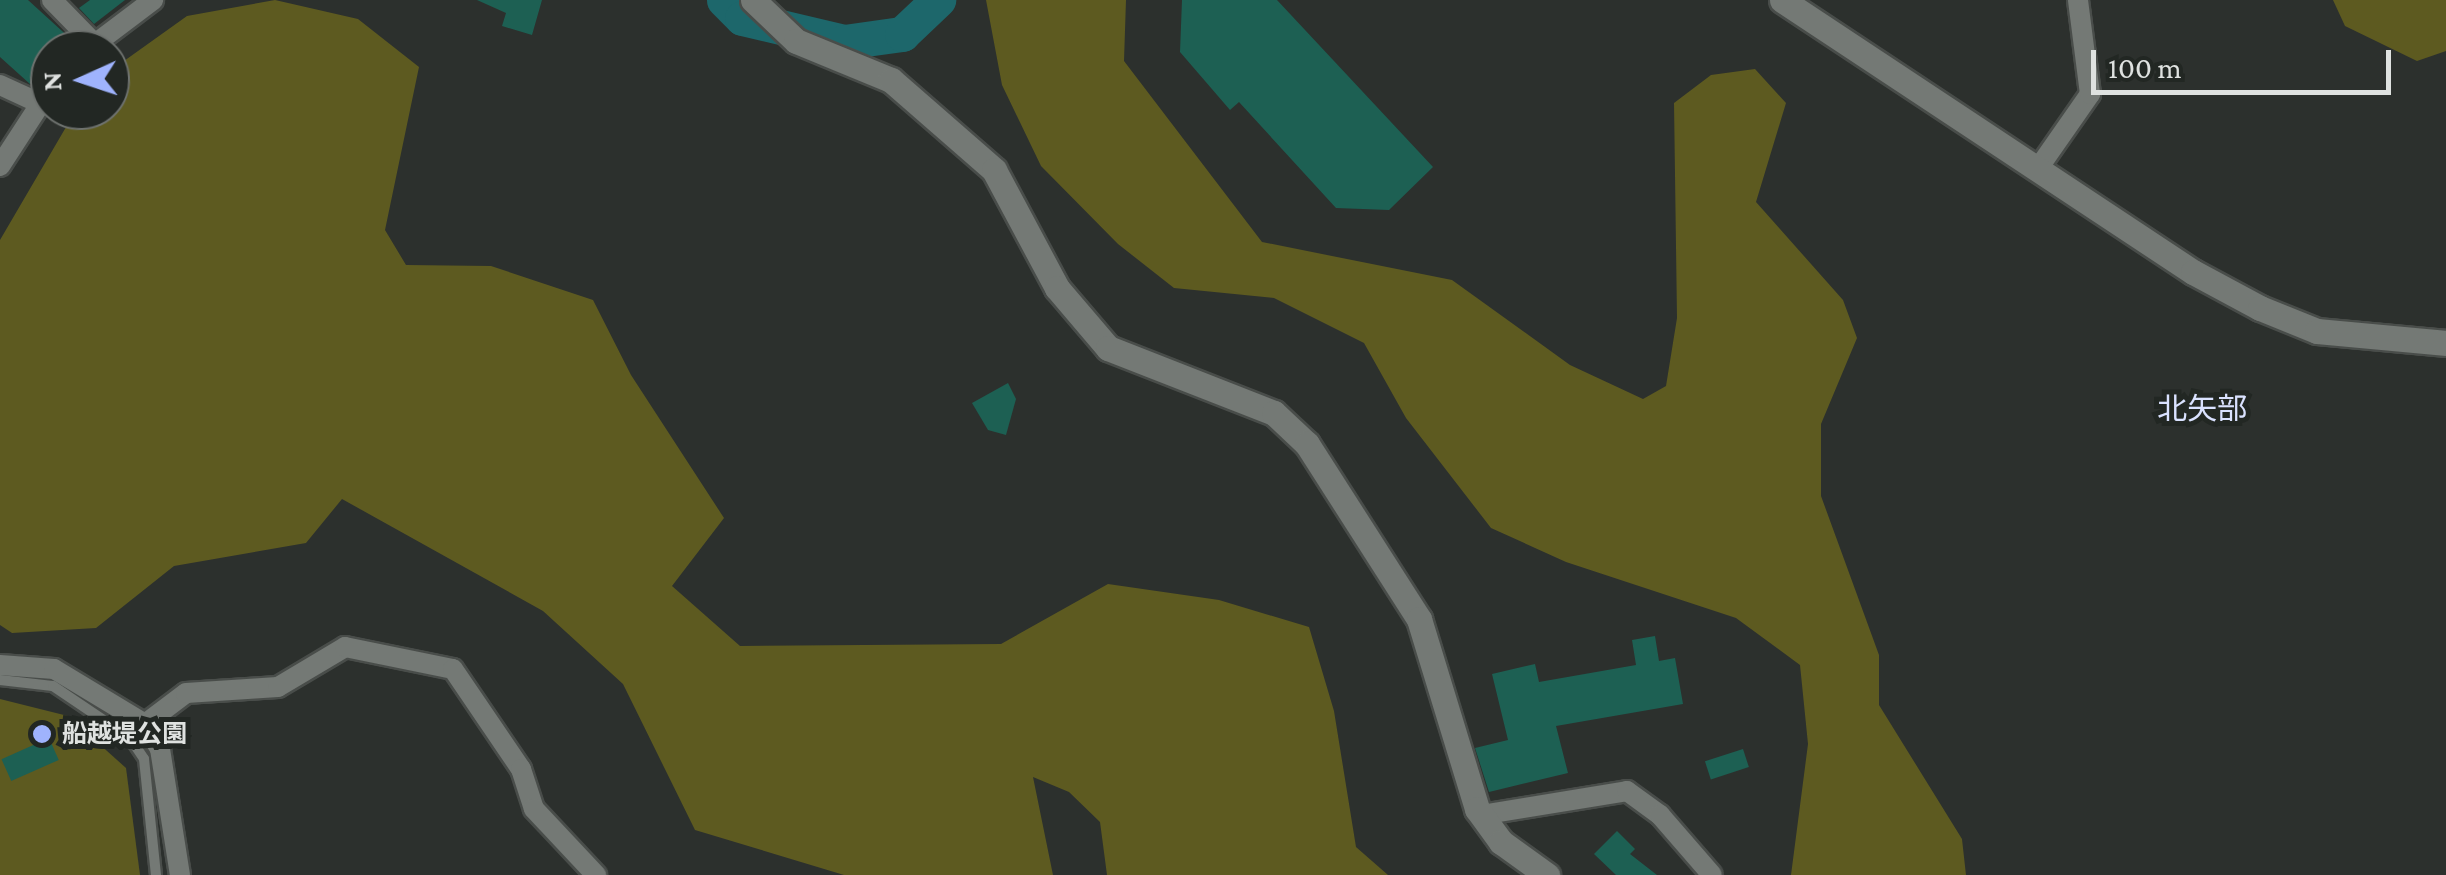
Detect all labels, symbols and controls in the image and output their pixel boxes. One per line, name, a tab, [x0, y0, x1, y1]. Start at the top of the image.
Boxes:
north arrow	[30, 30, 130, 130]
scale bar	[2096, 30, 2396, 92]
text: 100 m	[2108, 51, 2182, 84]
text: N	[36, 71, 68, 92]
district label: 北矢部	[2157, 391, 2247, 427]
place label: 船越堤公園	[62, 719, 187, 749]
marker: 船越堤公園	[31, 723, 53, 745]

